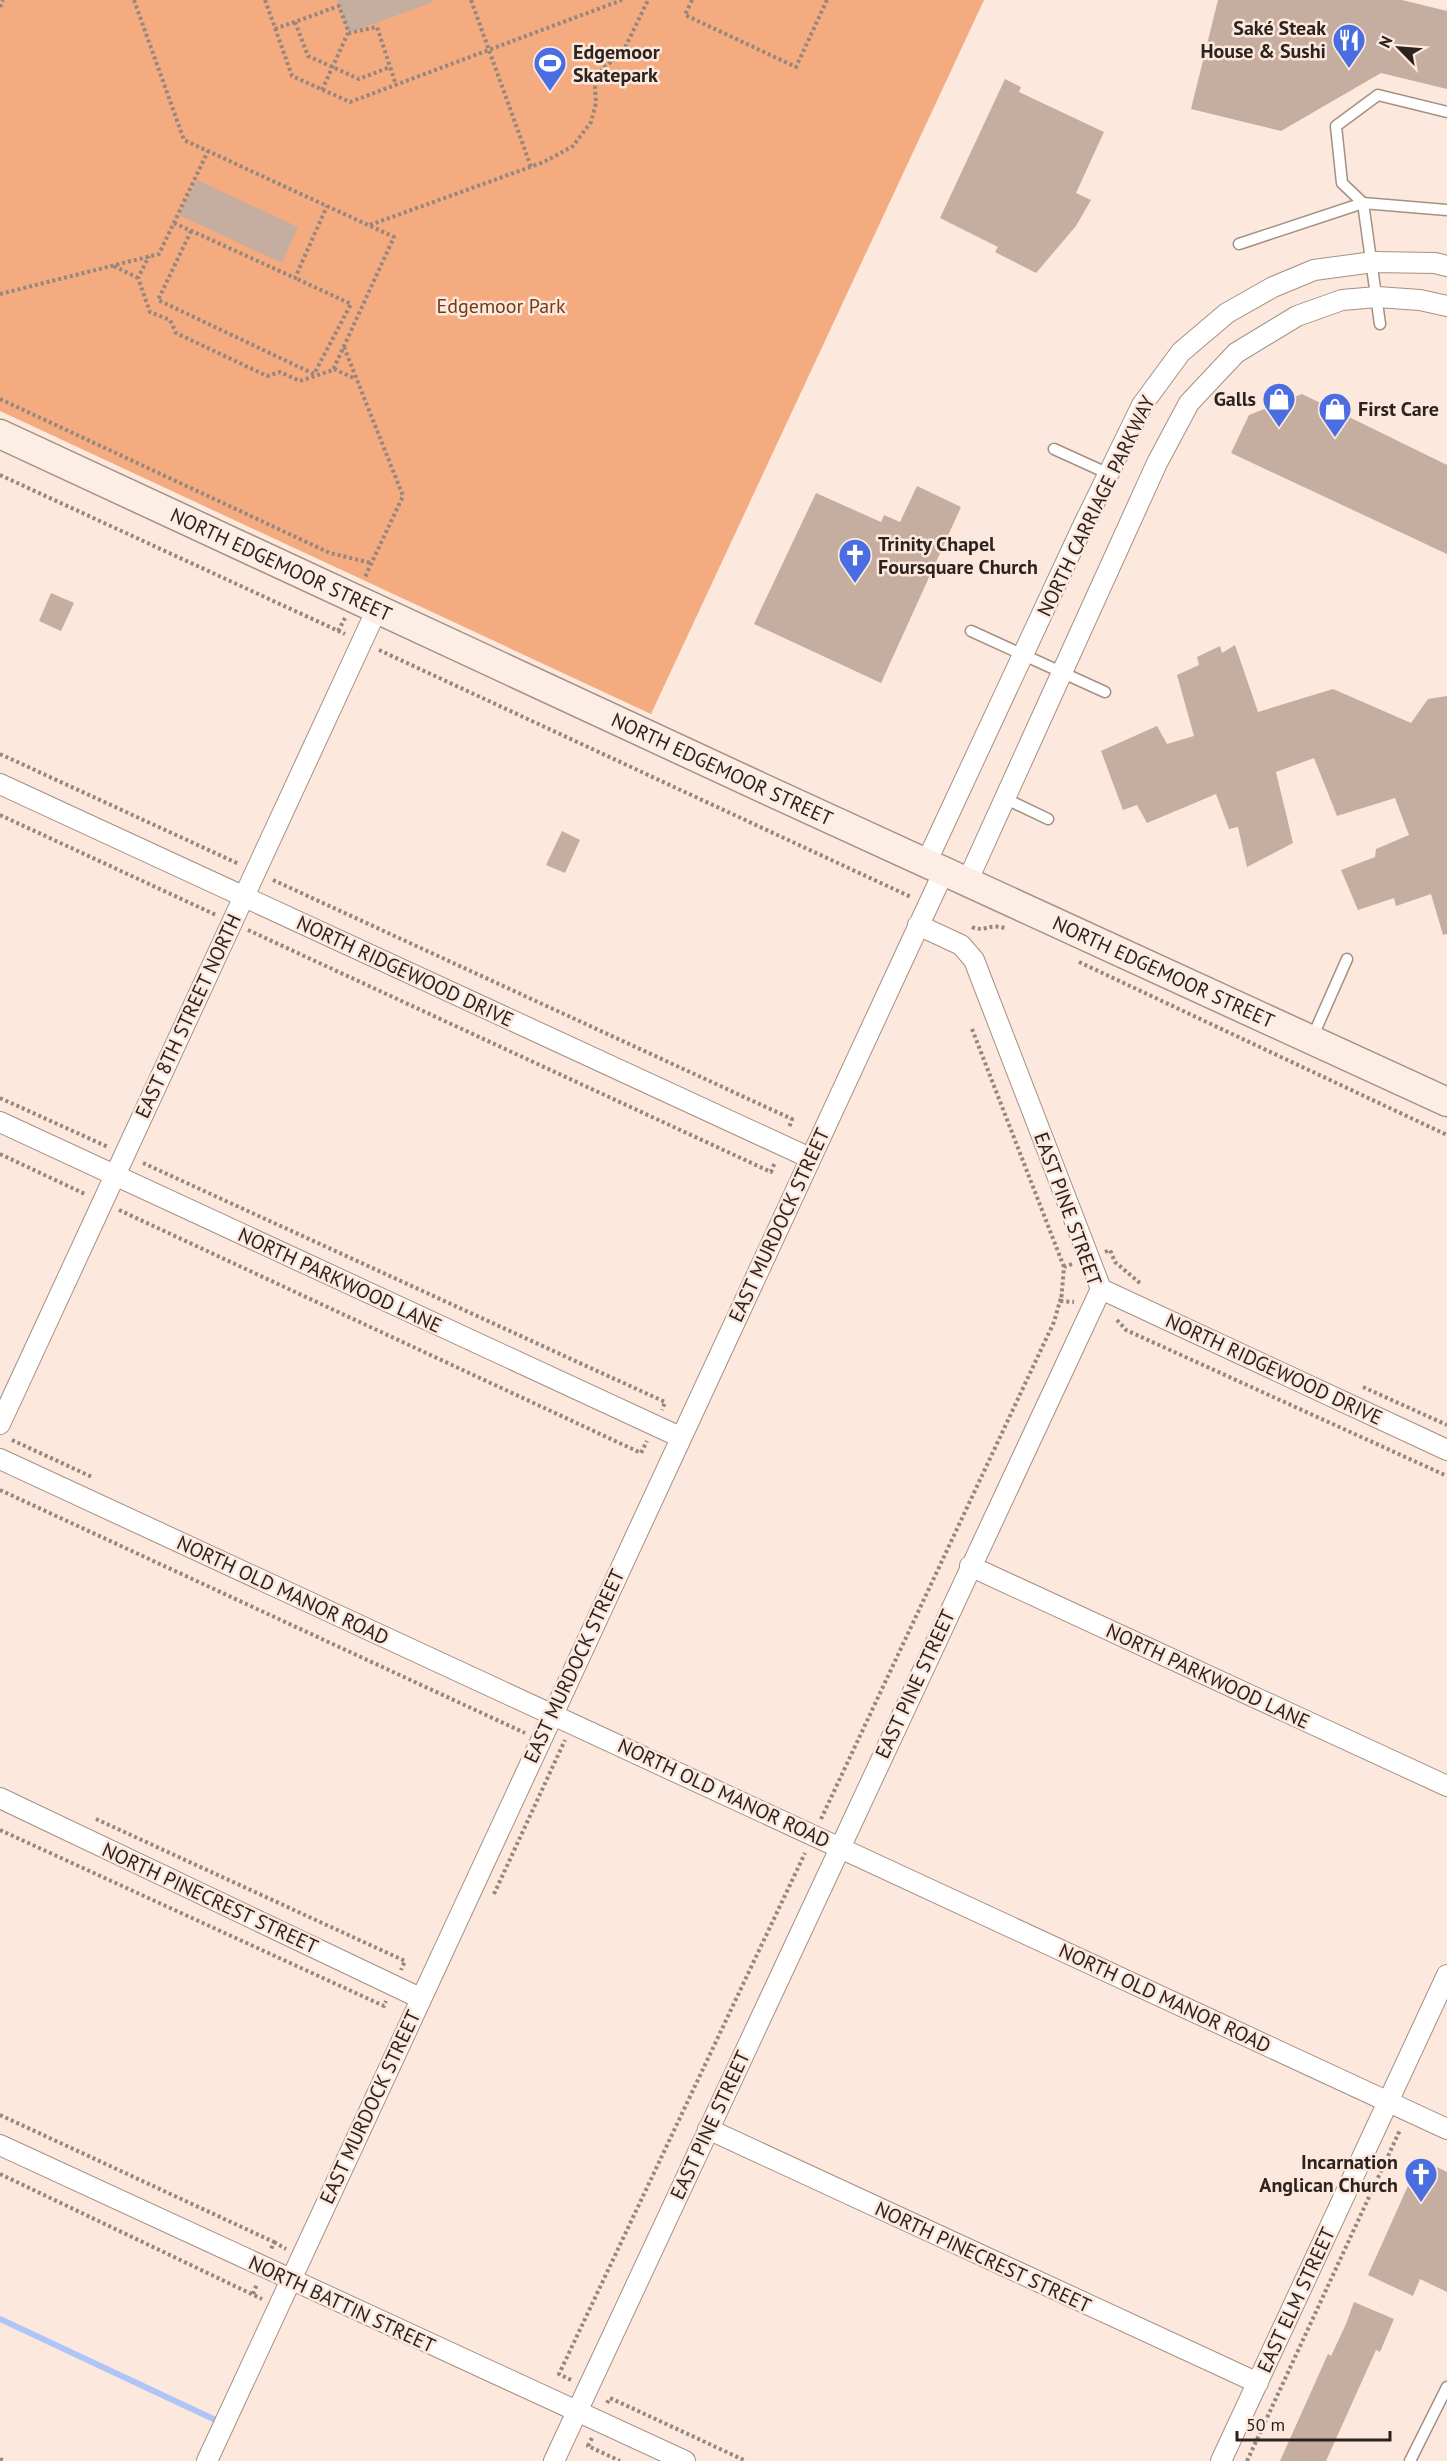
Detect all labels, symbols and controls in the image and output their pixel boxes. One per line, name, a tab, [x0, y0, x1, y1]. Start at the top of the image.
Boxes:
place label: Saké Steak House & Sushi	[1200, 15, 1326, 64]
north arrow	[1369, 18, 1429, 78]
restaurant icon: Saké Steak House & Sushi	[1331, 22, 1367, 69]
text: N	[1374, 33, 1397, 51]
place label: Edgemoor Skatepark	[573, 39, 660, 88]
sports icon: Edgemoor Skatepark	[532, 45, 568, 92]
park label: Edgemoor Park	[437, 293, 566, 319]
shop icon: Galls	[1261, 381, 1297, 428]
place label: Galls	[1214, 386, 1256, 412]
street label: NORTH CARRIAGE PARKWAY	[1031, 391, 1161, 621]
shop icon: First Care	[1317, 391, 1353, 438]
place label: First Care	[1358, 396, 1439, 422]
street label: NORTH EDGEMOOR STREET	[166, 502, 396, 627]
place label: Trinity Chapel Foursquare Church	[878, 531, 1038, 580]
church icon: Trinity Chapel Foursquare Church	[837, 537, 873, 584]
street label: NORTH EDGEMOOR STREET	[607, 707, 837, 831]
street label: NORTH RIDGEWOOD DRIVE	[292, 909, 518, 1033]
street label: EAST 8TH STREET NORTH	[129, 910, 247, 1122]
street label: NORTH EDGEMOOR STREET	[1049, 910, 1279, 1034]
street label: EAST MURDOCK STREET	[723, 1124, 835, 1326]
street label: EAST PINE STREET	[1028, 1129, 1108, 1289]
street label: NORTH PARKWOOD LANE	[234, 1221, 446, 1339]
street label: NORTH RIDGEWOOD DRIVE	[1161, 1307, 1387, 1431]
street label: NORTH OLD MANOR ROAD	[173, 1529, 393, 1651]
street label: EAST MURDOCK STREET	[518, 1565, 630, 1767]
street label: EAST PINE STREET	[869, 1605, 961, 1763]
street label: NORTH PARKWOOD LANE	[1102, 1617, 1314, 1735]
street label: NORTH OLD MANOR ROAD	[614, 1732, 834, 1854]
street label: NORTH PINECREST STREET	[98, 1836, 322, 1960]
street label: NORTH OLD MANOR ROAD	[1055, 1937, 1275, 2059]
street label: EAST MURDOCK STREET	[314, 2006, 426, 2208]
street label: EAST PINE STREET	[664, 2046, 756, 2204]
place label: Incarnation Anglican Church	[1259, 2149, 1398, 2198]
church icon: Incarnation Anglican Church	[1403, 2156, 1439, 2203]
street label: NORTH PINECREST STREET	[871, 2195, 1095, 2319]
street label: EAST ELM STREET	[1251, 2223, 1341, 2377]
street label: NORTH BATTIN STREET	[244, 2249, 440, 2359]
scale bar	[1237, 2404, 1390, 2442]
text: 50 m	[1246, 2413, 1285, 2436]

